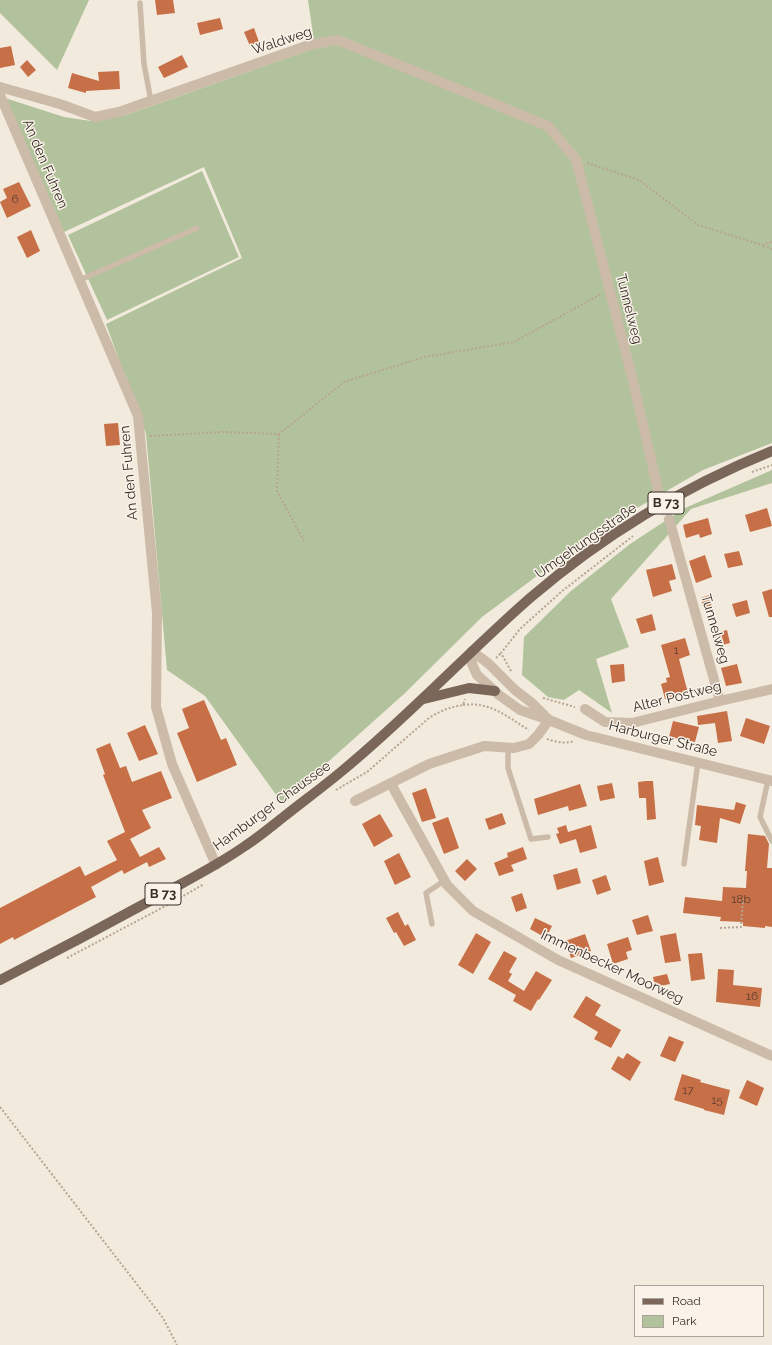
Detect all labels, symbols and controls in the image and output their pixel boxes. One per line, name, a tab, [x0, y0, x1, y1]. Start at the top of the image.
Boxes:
street label: Waldweg	[250, 23, 314, 59]
street label: An den Fuhren	[19, 117, 71, 211]
house number: 6	[11, 192, 19, 206]
street label: Tunnelweg	[612, 272, 646, 346]
street label: An den Fuhren	[116, 425, 142, 521]
road number: B 73	[648, 492, 684, 514]
street label: Umgehungsstraße	[532, 500, 640, 582]
street label: Tunnelweg	[697, 592, 733, 666]
house number: 1	[673, 643, 679, 657]
street label: Alter Postweg	[631, 678, 723, 716]
street label: Harburger Straße	[607, 717, 719, 761]
street label: Hamburger Chaussee	[210, 758, 334, 854]
road number: B 73	[145, 883, 181, 905]
house number: 18b	[731, 892, 751, 906]
street label: Immenbecker Moorweg	[538, 927, 686, 1007]
house number: 16	[746, 989, 758, 1003]
house number: 17	[682, 1083, 694, 1097]
house number: 15	[711, 1093, 723, 1107]
legend	[634, 1285, 764, 1337]
text: Road	[672, 1294, 701, 1308]
text: Park	[672, 1314, 697, 1328]

